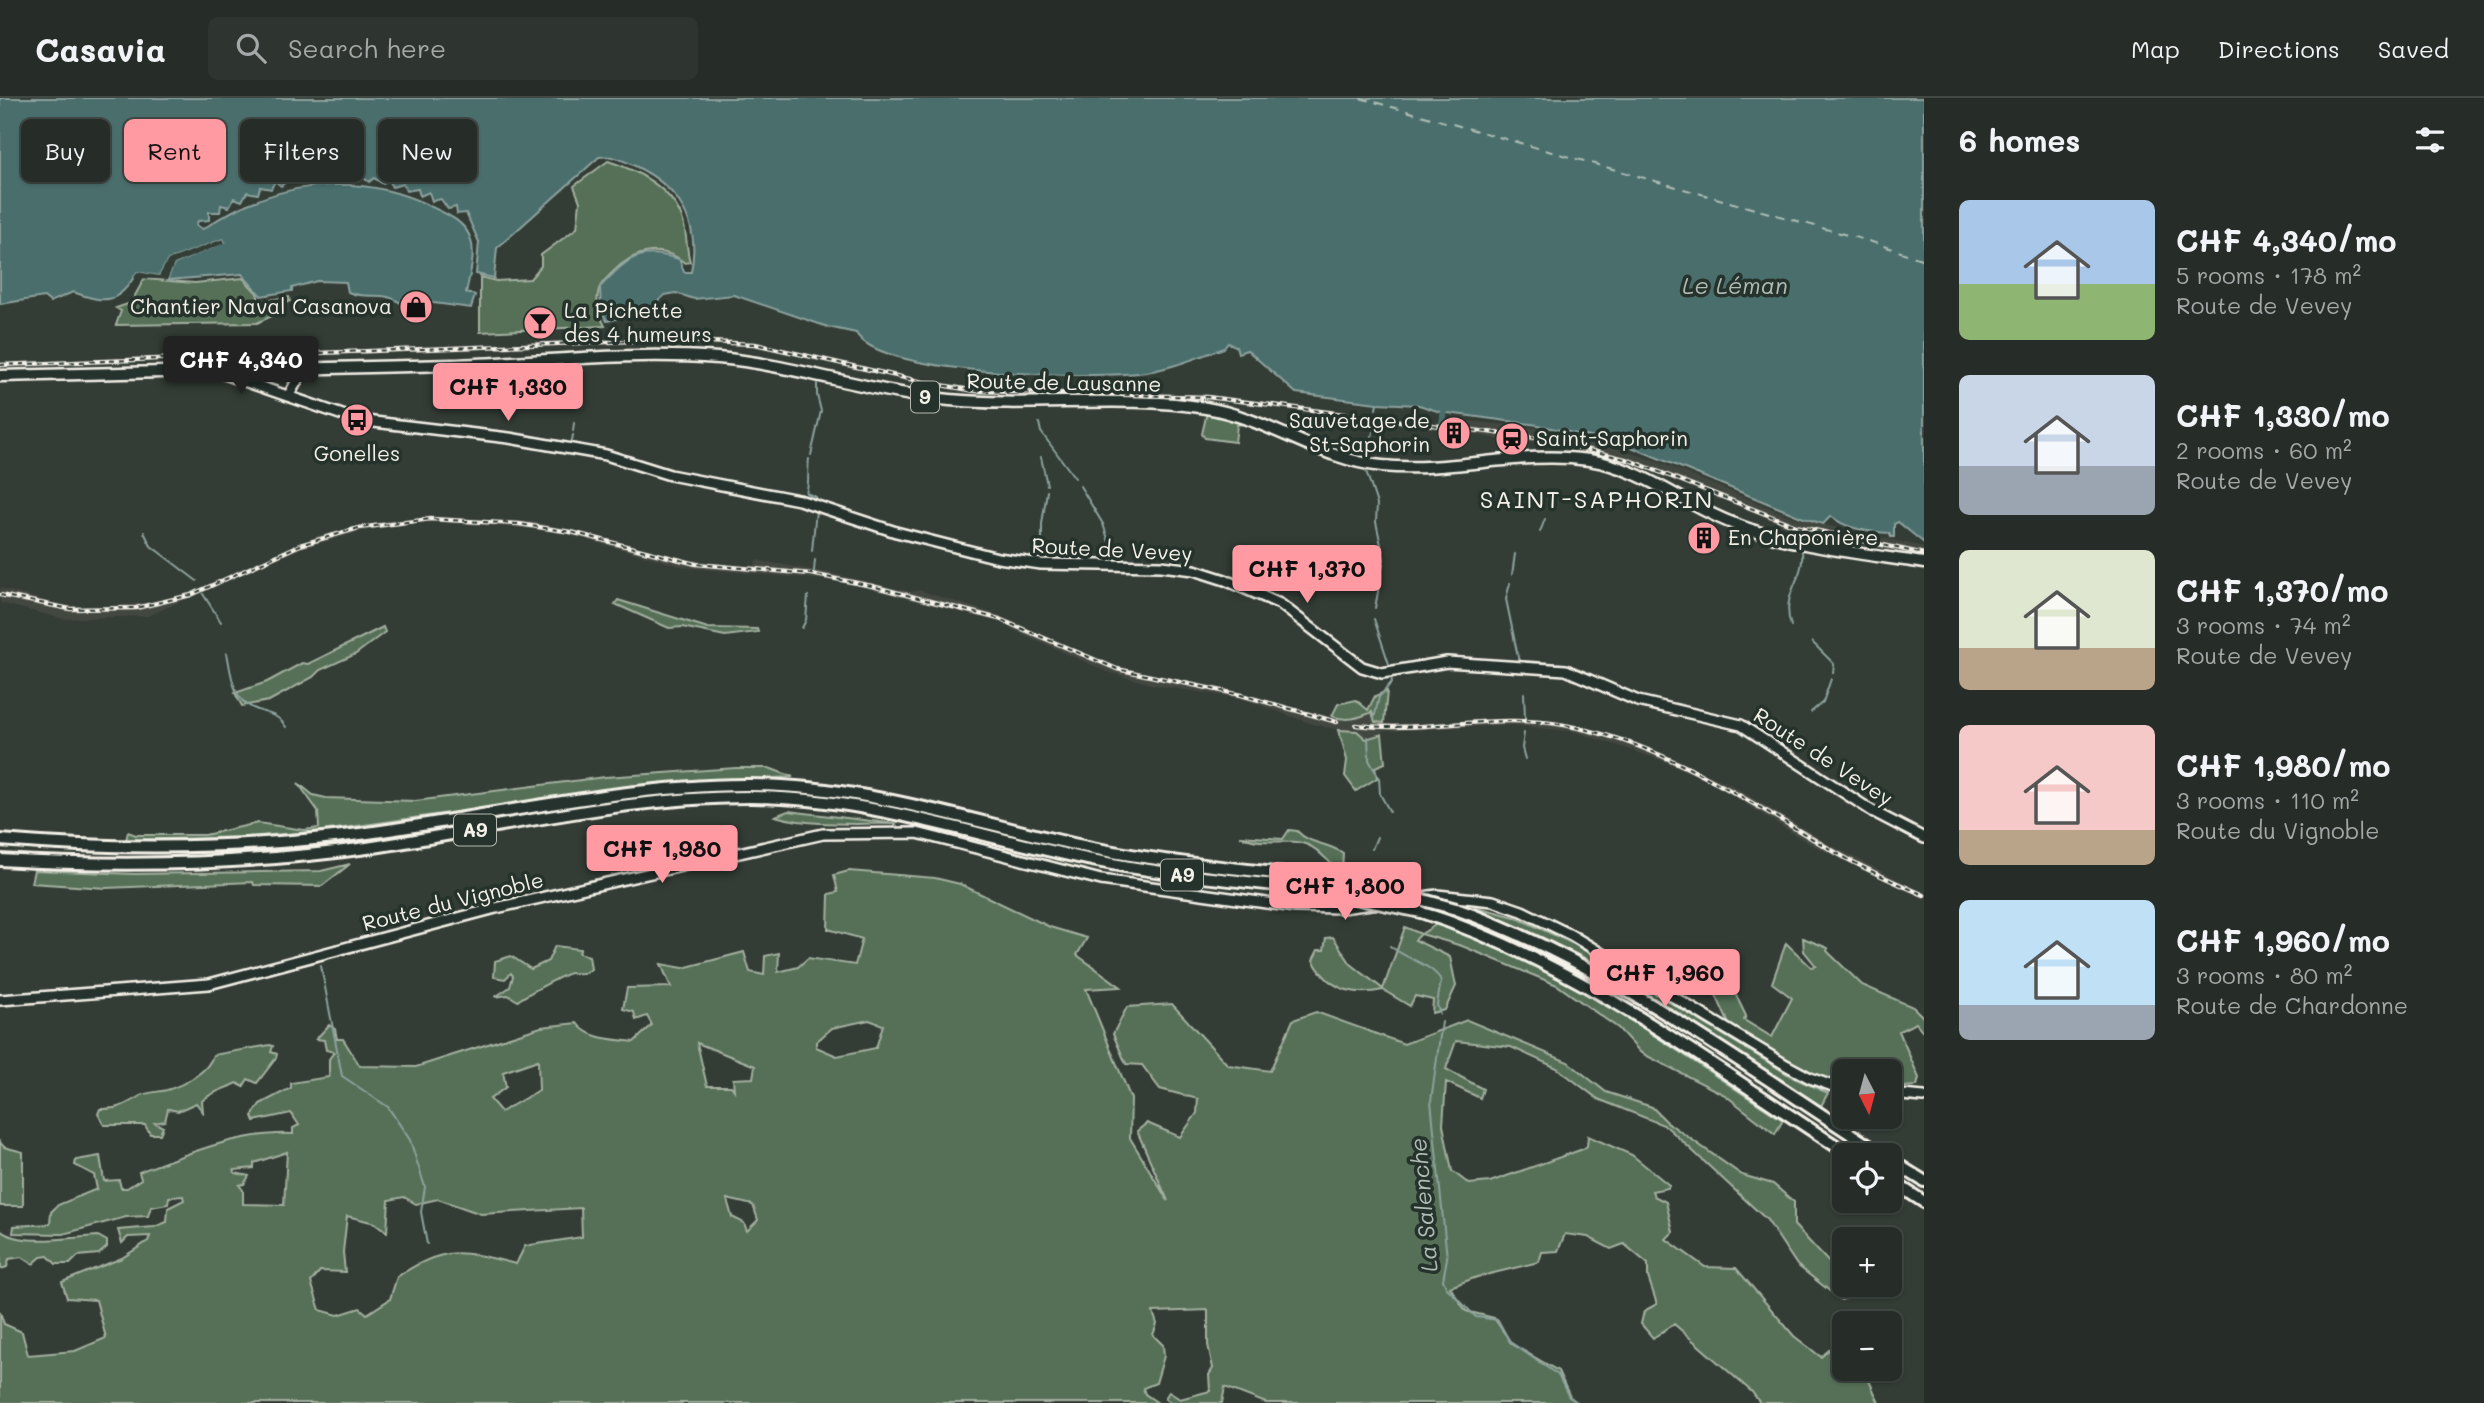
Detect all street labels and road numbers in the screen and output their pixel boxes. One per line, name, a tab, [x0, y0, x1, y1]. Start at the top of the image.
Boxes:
street label: Route de Lausanne	[967, 366, 1162, 397]
road number: 9	[911, 382, 939, 412]
street label: Route de Vevey	[1031, 531, 1193, 566]
street label: Route de Vevey	[1749, 701, 1899, 811]
road number: A9	[454, 814, 496, 846]
road number: A9	[1161, 860, 1203, 890]
street label: Route du Vignoble	[359, 865, 546, 936]

